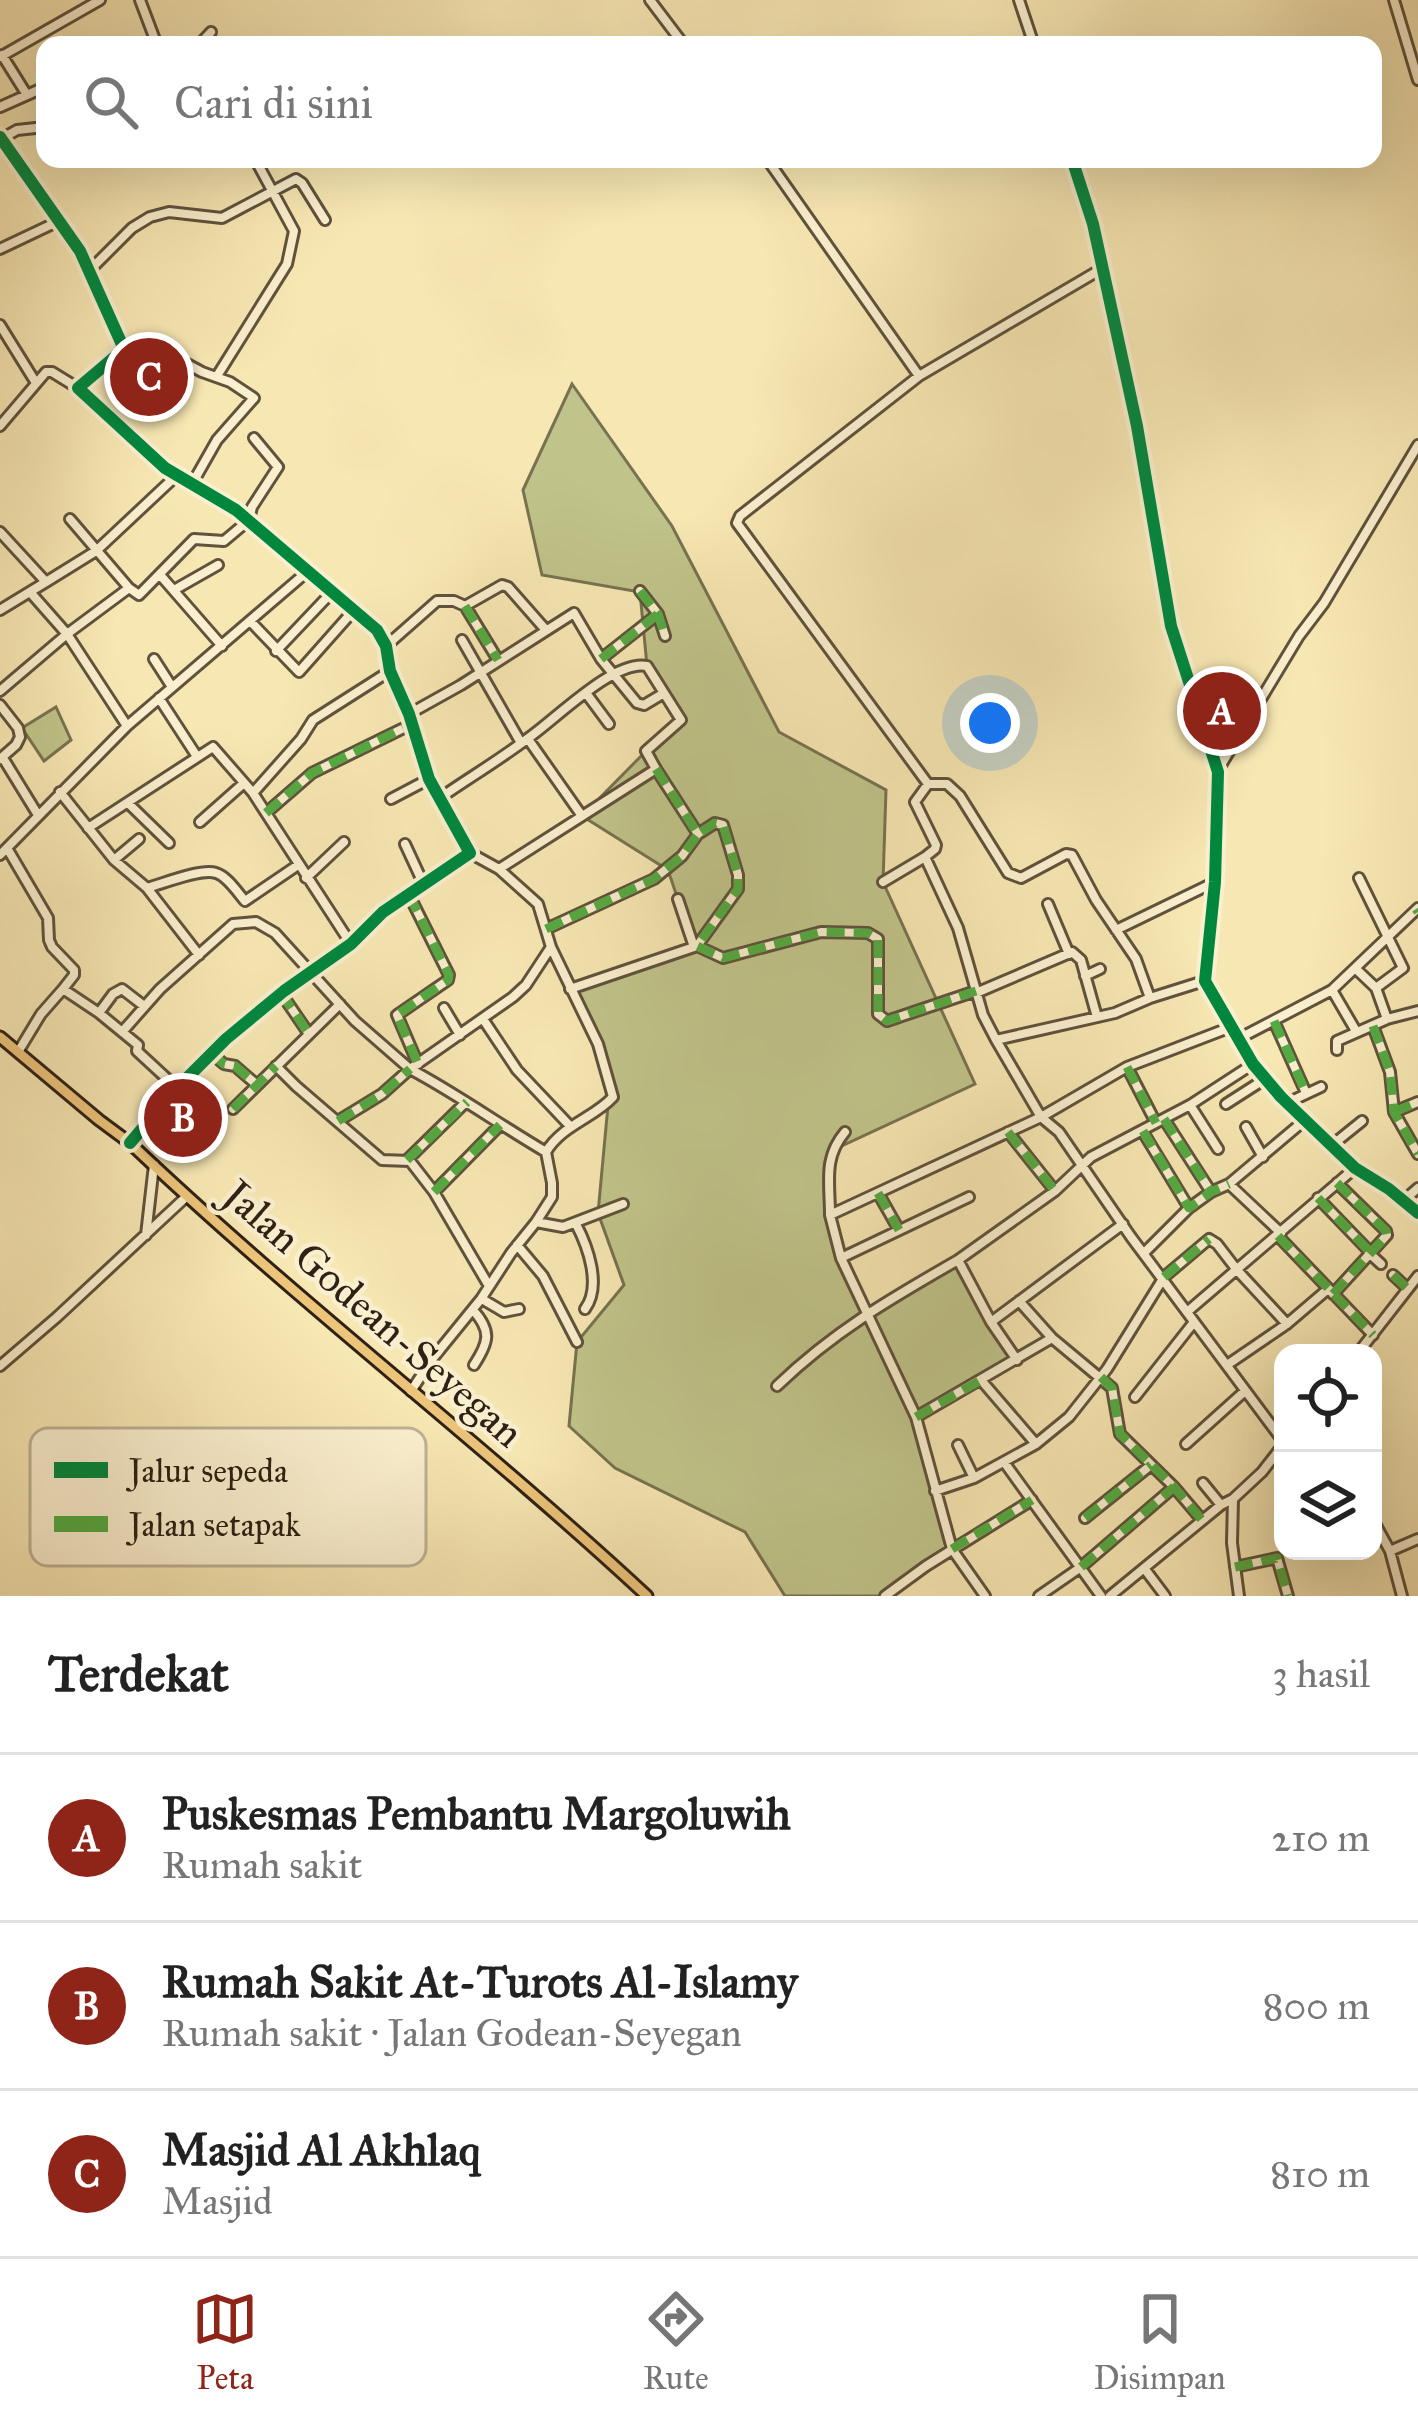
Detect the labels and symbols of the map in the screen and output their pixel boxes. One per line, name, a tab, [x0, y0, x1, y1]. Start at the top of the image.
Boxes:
pin: C	[110, 332, 188, 422]
pin: A	[1183, 666, 1261, 756]
your location	[960, 693, 1020, 753]
pin: B	[144, 1073, 222, 1163]
street label: Jalan Godean-Seyegan	[209, 1166, 534, 1458]
legend	[30, 1428, 426, 1566]
text: Jalur sepeda	[126, 1451, 288, 1492]
text: Jalan setapak	[126, 1505, 301, 1546]

